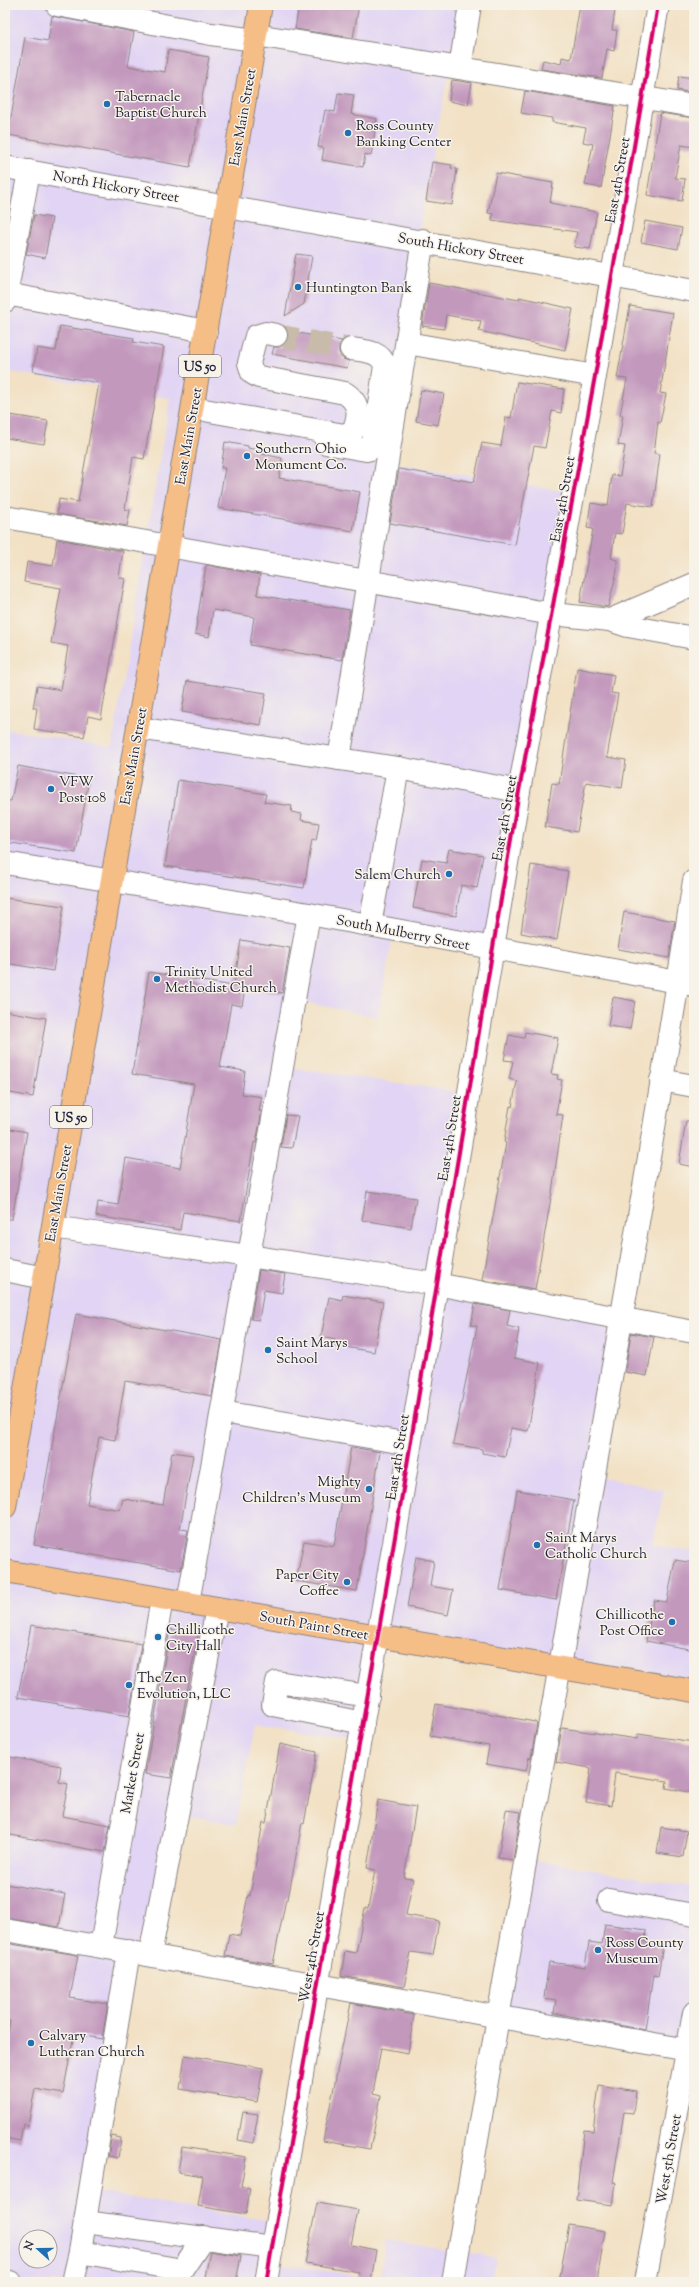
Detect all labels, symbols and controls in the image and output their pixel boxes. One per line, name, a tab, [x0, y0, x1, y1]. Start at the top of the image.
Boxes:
street label: East Main Street	[226, 67, 262, 168]
place label: Tabernacle Baptist Church	[115, 88, 207, 124]
marker: Tabernacle Baptist Church	[102, 99, 112, 109]
place label: Ross County Banking Center	[356, 117, 452, 153]
marker: Ross County Banking Center	[343, 128, 353, 138]
street label: East 4th Street	[602, 135, 636, 225]
street label: North Hickory Street	[51, 167, 180, 209]
street label: South Hickory Street	[396, 229, 525, 271]
place label: Huntington Bank	[306, 279, 412, 299]
marker: Huntington Bank	[293, 282, 303, 292]
road number: US 50	[179, 355, 221, 377]
street label: East Main Street	[172, 386, 208, 487]
place label: Southern Ohio Monument Co.	[255, 440, 347, 476]
marker: Southern Ohio Monument Co.	[242, 451, 252, 461]
street label: East 4th Street	[547, 454, 581, 544]
street label: East Main Street	[117, 706, 153, 807]
place label: VFW Post 108	[59, 773, 106, 809]
street label: East 4th Street	[489, 773, 523, 863]
marker: VFW Post 108	[46, 784, 56, 794]
place label: Salem Church	[354, 866, 441, 886]
marker: Salem Church	[444, 869, 454, 879]
street label: South Mulberry Street	[334, 911, 471, 957]
place label: Trinity United Methodist Church	[165, 963, 277, 999]
marker: Trinity United Methodist Church	[152, 974, 162, 984]
street label: East 4th Street	[434, 1093, 468, 1183]
road number: US 50	[50, 1106, 92, 1128]
street label: East Main Street	[42, 1143, 78, 1244]
place label: Saint Marys School	[276, 1334, 348, 1370]
marker: Saint Marys School	[263, 1345, 273, 1355]
street label: East 4th Street	[382, 1412, 416, 1502]
place label: Mighty Children's Museum	[242, 1473, 361, 1509]
marker: Mighty Children's Museum	[364, 1484, 374, 1494]
place label: Saint Marys Catholic Church	[545, 1529, 647, 1565]
marker: Saint Marys Catholic Church	[532, 1540, 542, 1550]
place label: Paper City Coffee	[276, 1566, 339, 1602]
marker: Paper City Coffee	[342, 1577, 352, 1587]
place label: Chillicothe Post Office	[595, 1606, 664, 1642]
street label: South Paint Street	[258, 1608, 370, 1646]
marker: Chillicothe Post Office	[667, 1617, 677, 1627]
place label: Chillicothe City Hall	[166, 1621, 235, 1657]
marker: Chillicothe City Hall	[153, 1632, 163, 1642]
place label: The Zen Evolution, LLC	[137, 1669, 231, 1705]
marker: The Zen Evolution, LLC	[124, 1680, 134, 1690]
street label: Market Street	[117, 1731, 151, 1815]
street label: West 4th Street	[295, 1910, 331, 2005]
place label: Ross County Museum	[606, 1934, 684, 1970]
marker: Ross County Museum	[593, 1945, 603, 1955]
place label: Calvary Lutheran Church	[39, 2027, 145, 2063]
marker: Calvary Lutheran Church	[26, 2038, 36, 2048]
street label: West 5th Street	[652, 2113, 688, 2206]
north arrow	[18, 2229, 58, 2269]
text: N	[20, 2239, 39, 2254]

